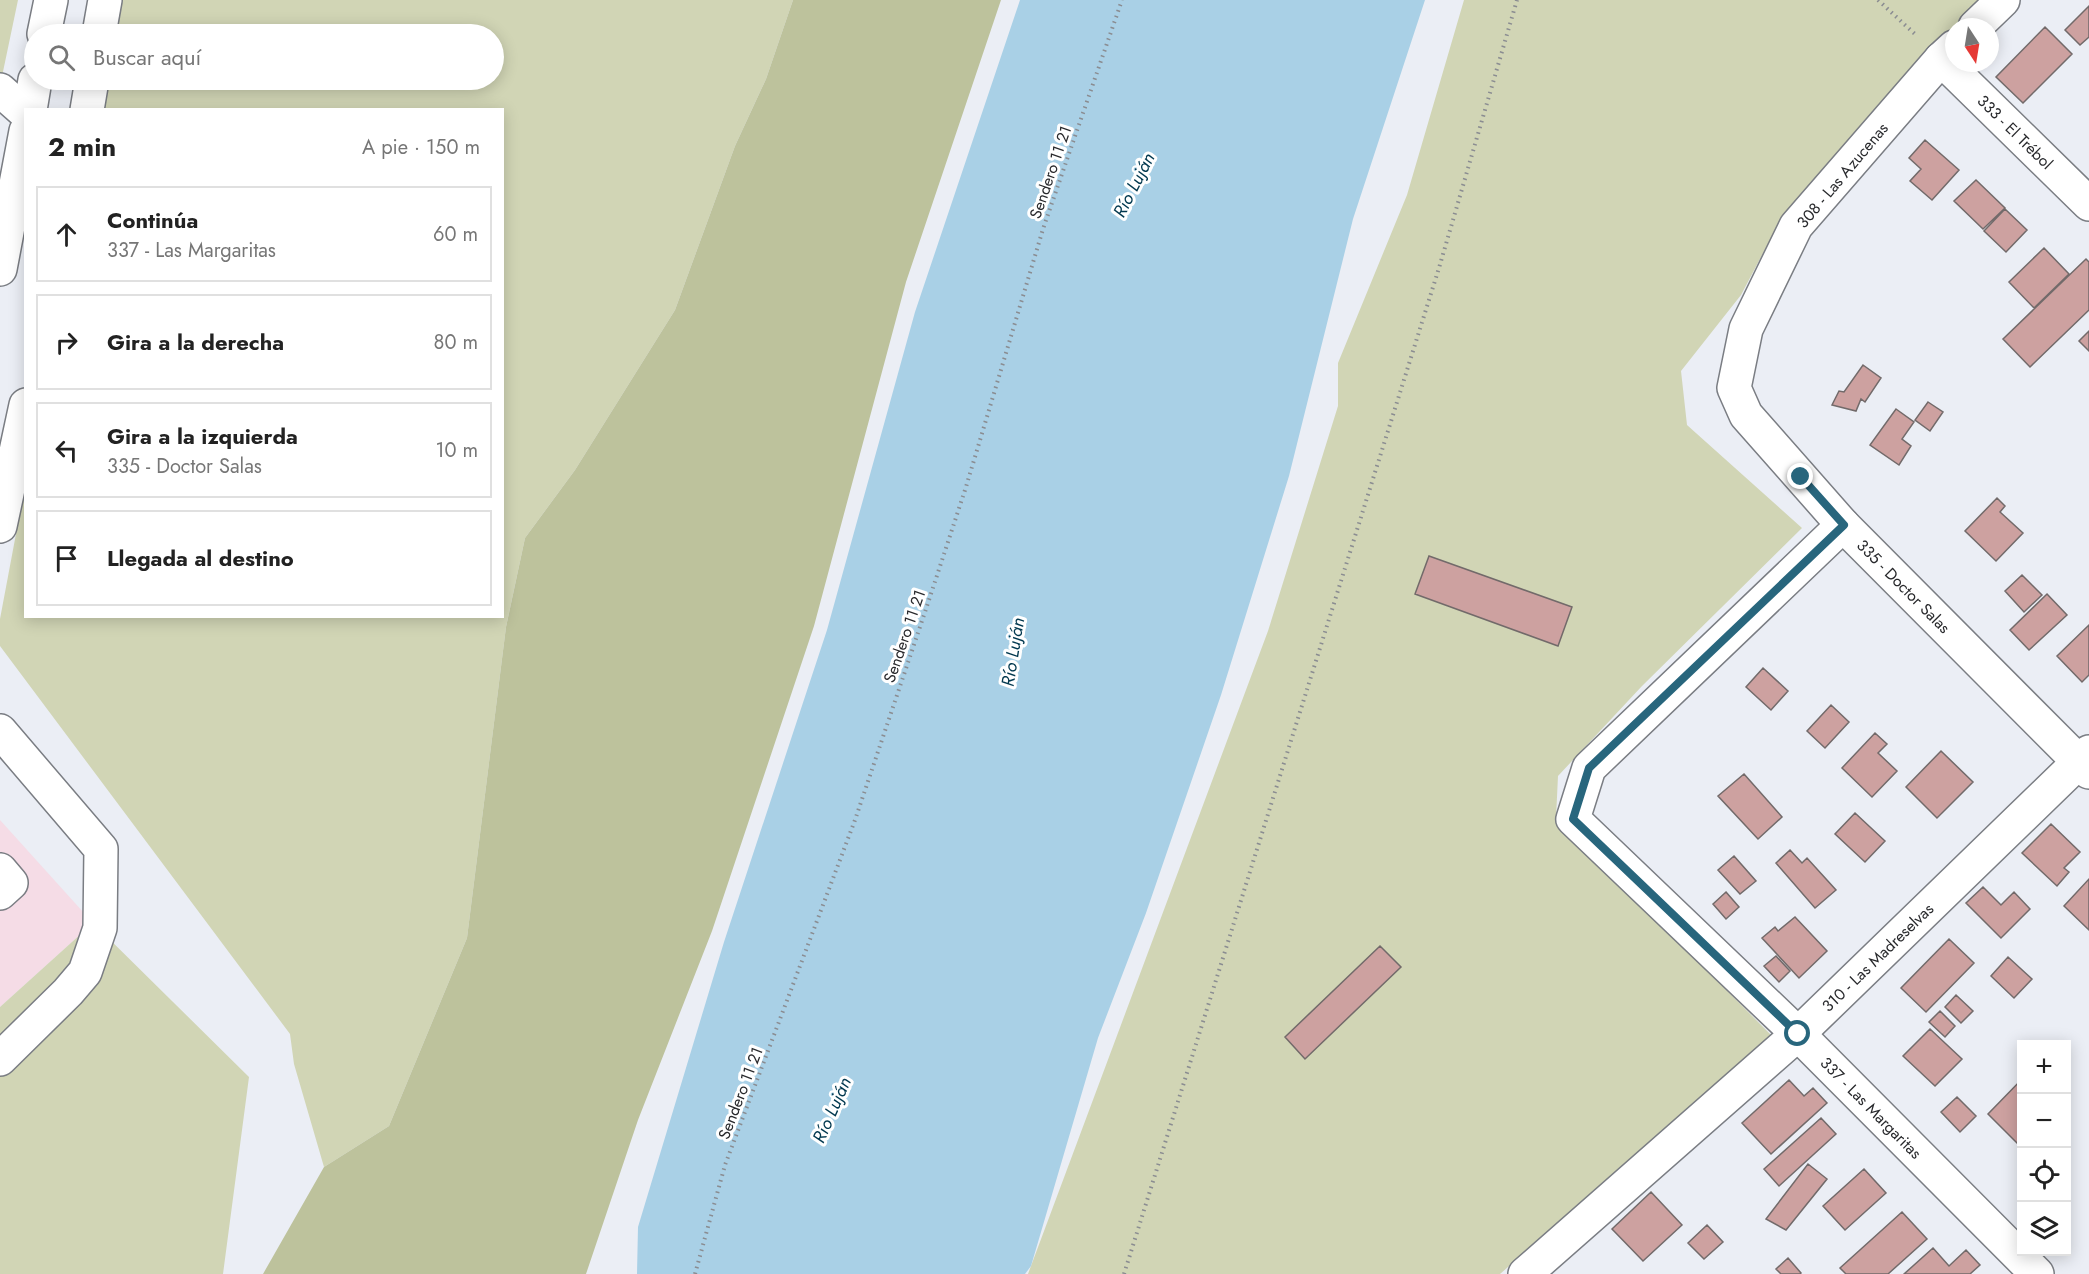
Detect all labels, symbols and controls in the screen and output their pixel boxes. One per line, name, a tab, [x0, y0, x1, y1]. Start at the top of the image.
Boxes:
north arrow	[1945, 18, 1999, 72]
search box	[24, 24, 504, 90]
icon: search	[45, 41, 78, 74]
text: Buscar aquí	[93, 41, 201, 73]
street label: 333 - El Trébol	[1972, 90, 2058, 175]
street label: 308 - Las Azucenas	[1791, 118, 1893, 233]
street label: Sendero 11 21	[1024, 123, 1077, 222]
text: 2 min	[48, 128, 116, 166]
text: A pie · 150 m	[362, 133, 480, 162]
water label: Río Luján	[1107, 148, 1161, 222]
text: Continúa	[107, 204, 198, 236]
icon: ahead	[50, 218, 83, 251]
text: 60 m	[433, 220, 478, 249]
text: 337 - Las Margaritas	[107, 236, 276, 265]
icon: right	[50, 326, 83, 359]
text: Gira a la derecha	[107, 326, 284, 358]
text: 80 m	[433, 328, 478, 357]
text: Gira a la izquierda	[107, 420, 298, 452]
icon: left	[50, 434, 83, 467]
text: 10 m	[435, 436, 478, 465]
text: 335 - Doctor Salas	[107, 452, 262, 481]
route end	[1787, 463, 1813, 489]
street label: 335 - Doctor Salas	[1852, 534, 1955, 639]
icon: arrive	[50, 542, 83, 575]
text: Llegada al destino	[107, 542, 294, 574]
street label: Sendero 11 21	[878, 587, 931, 686]
water label: Río Luján	[995, 616, 1031, 688]
street label: 310 - Las Madreselvas	[1817, 898, 1939, 1017]
route start	[1784, 1020, 1810, 1046]
map controls	[2017, 1040, 2071, 1256]
button: +	[2017, 1040, 2071, 1094]
street label: Sendero 11 21	[712, 1044, 769, 1143]
street label: 337 - Las Margaritas	[1815, 1052, 1927, 1164]
water label: Río Luján	[806, 1073, 858, 1147]
button: −	[2017, 1094, 2071, 1148]
button: locate	[2017, 1148, 2071, 1202]
button: layers	[2017, 1202, 2071, 1256]

